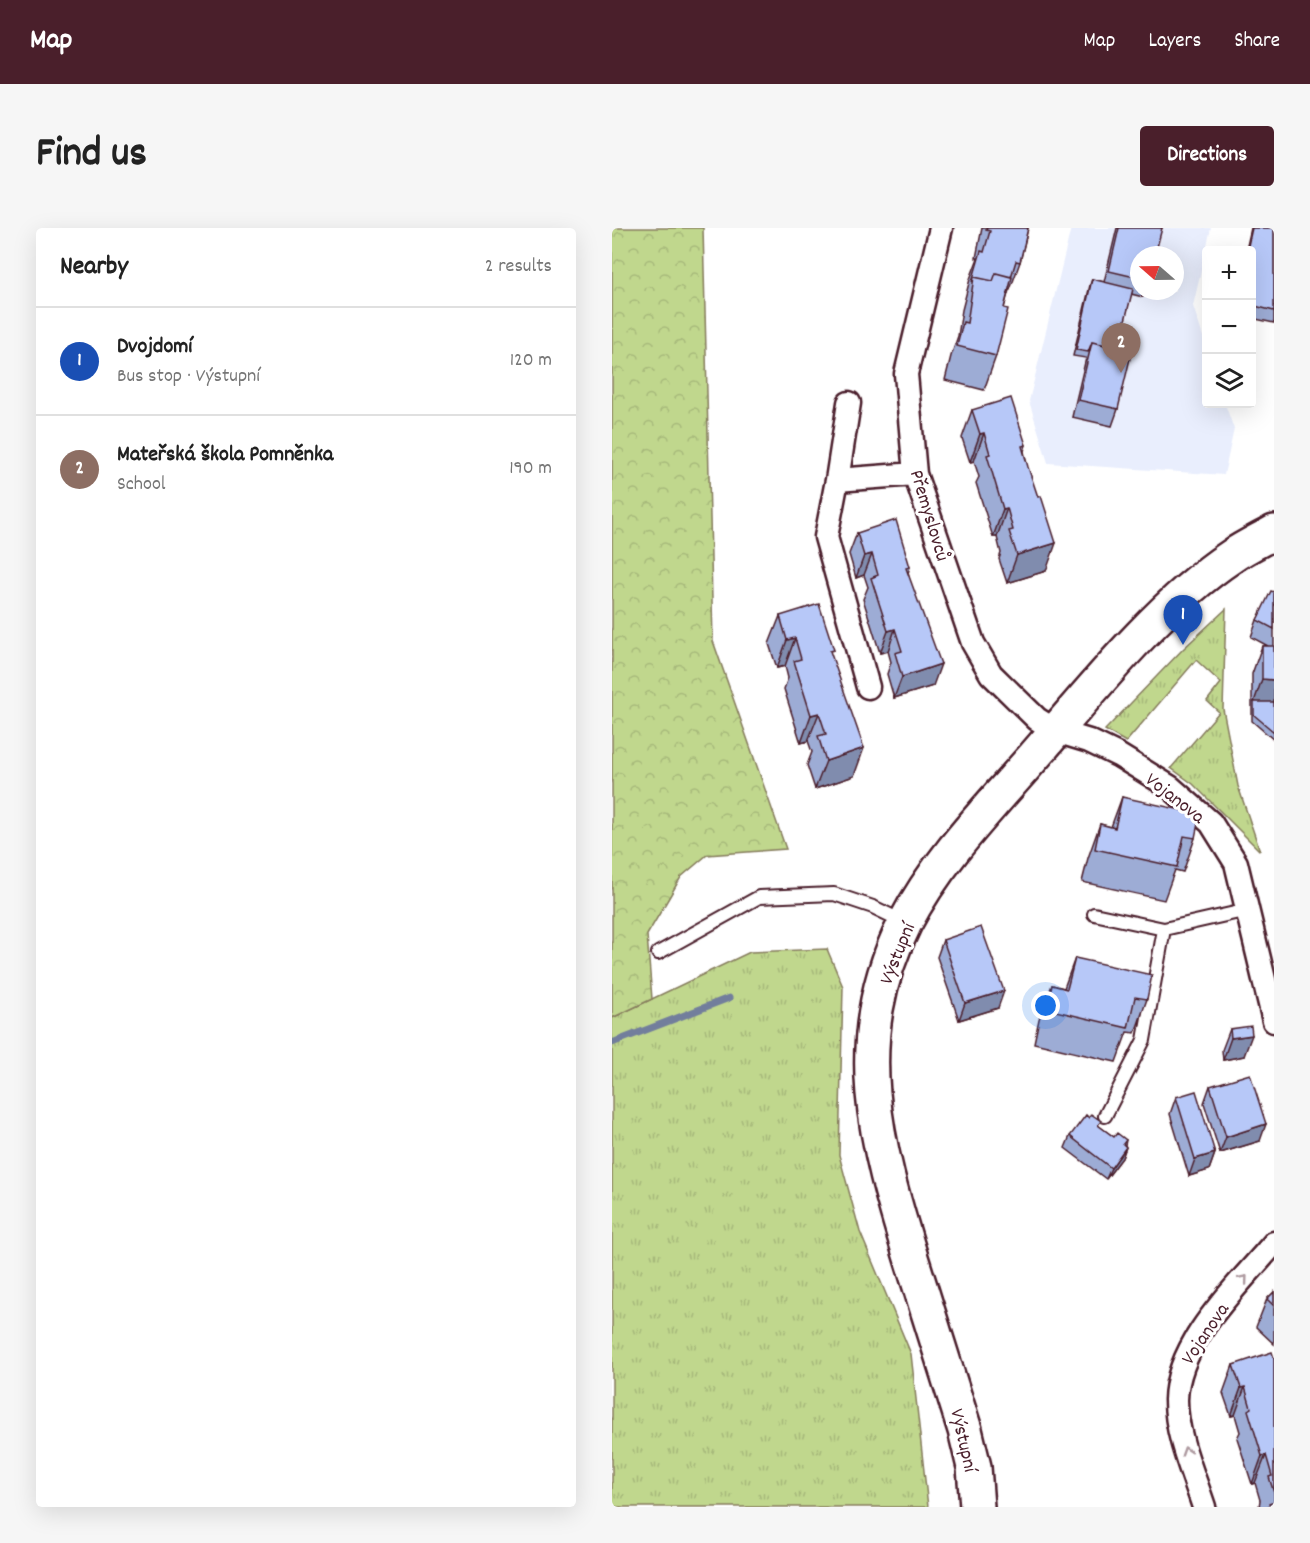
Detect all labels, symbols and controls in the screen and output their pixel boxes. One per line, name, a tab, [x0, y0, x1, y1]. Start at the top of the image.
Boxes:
text: Map	[30, 22, 72, 62]
text: Map	[1084, 27, 1115, 57]
text: Layers	[1148, 27, 1201, 57]
text: Share	[1234, 27, 1280, 57]
text: Find us	[36, 126, 147, 186]
button: Directions	[1140, 126, 1274, 186]
north arrow	[1130, 246, 1184, 300]
map controls	[1202, 246, 1256, 408]
button: +	[1202, 246, 1256, 300]
text: Nearby	[60, 249, 128, 286]
text: 2 results	[485, 253, 552, 281]
button: −	[1202, 300, 1256, 354]
pin: 2	[1102, 324, 1140, 373]
text: Dvojdomí	[117, 332, 192, 363]
text: 1	[77, 347, 82, 375]
text: 120 m	[510, 347, 552, 375]
button: layers	[1202, 354, 1256, 408]
text: Bus stop · Výstupní	[117, 363, 260, 391]
text: Mateřská škola Pomněnka	[117, 440, 333, 471]
text: 2	[75, 455, 84, 483]
text: 190 m	[509, 455, 552, 483]
street label: Přemyslovců	[901, 467, 955, 565]
text: School	[117, 471, 166, 499]
pin: 1	[1164, 596, 1202, 645]
street label: Vojanova	[1138, 767, 1210, 832]
street label: Výstupní	[874, 918, 924, 989]
your location	[1031, 991, 1060, 1020]
one-way arrow	[1237, 1275, 1248, 1286]
street label: Vojanova	[1176, 1298, 1238, 1371]
street label: Výstupní	[941, 1406, 983, 1476]
one-way arrow	[1181, 1446, 1193, 1457]

